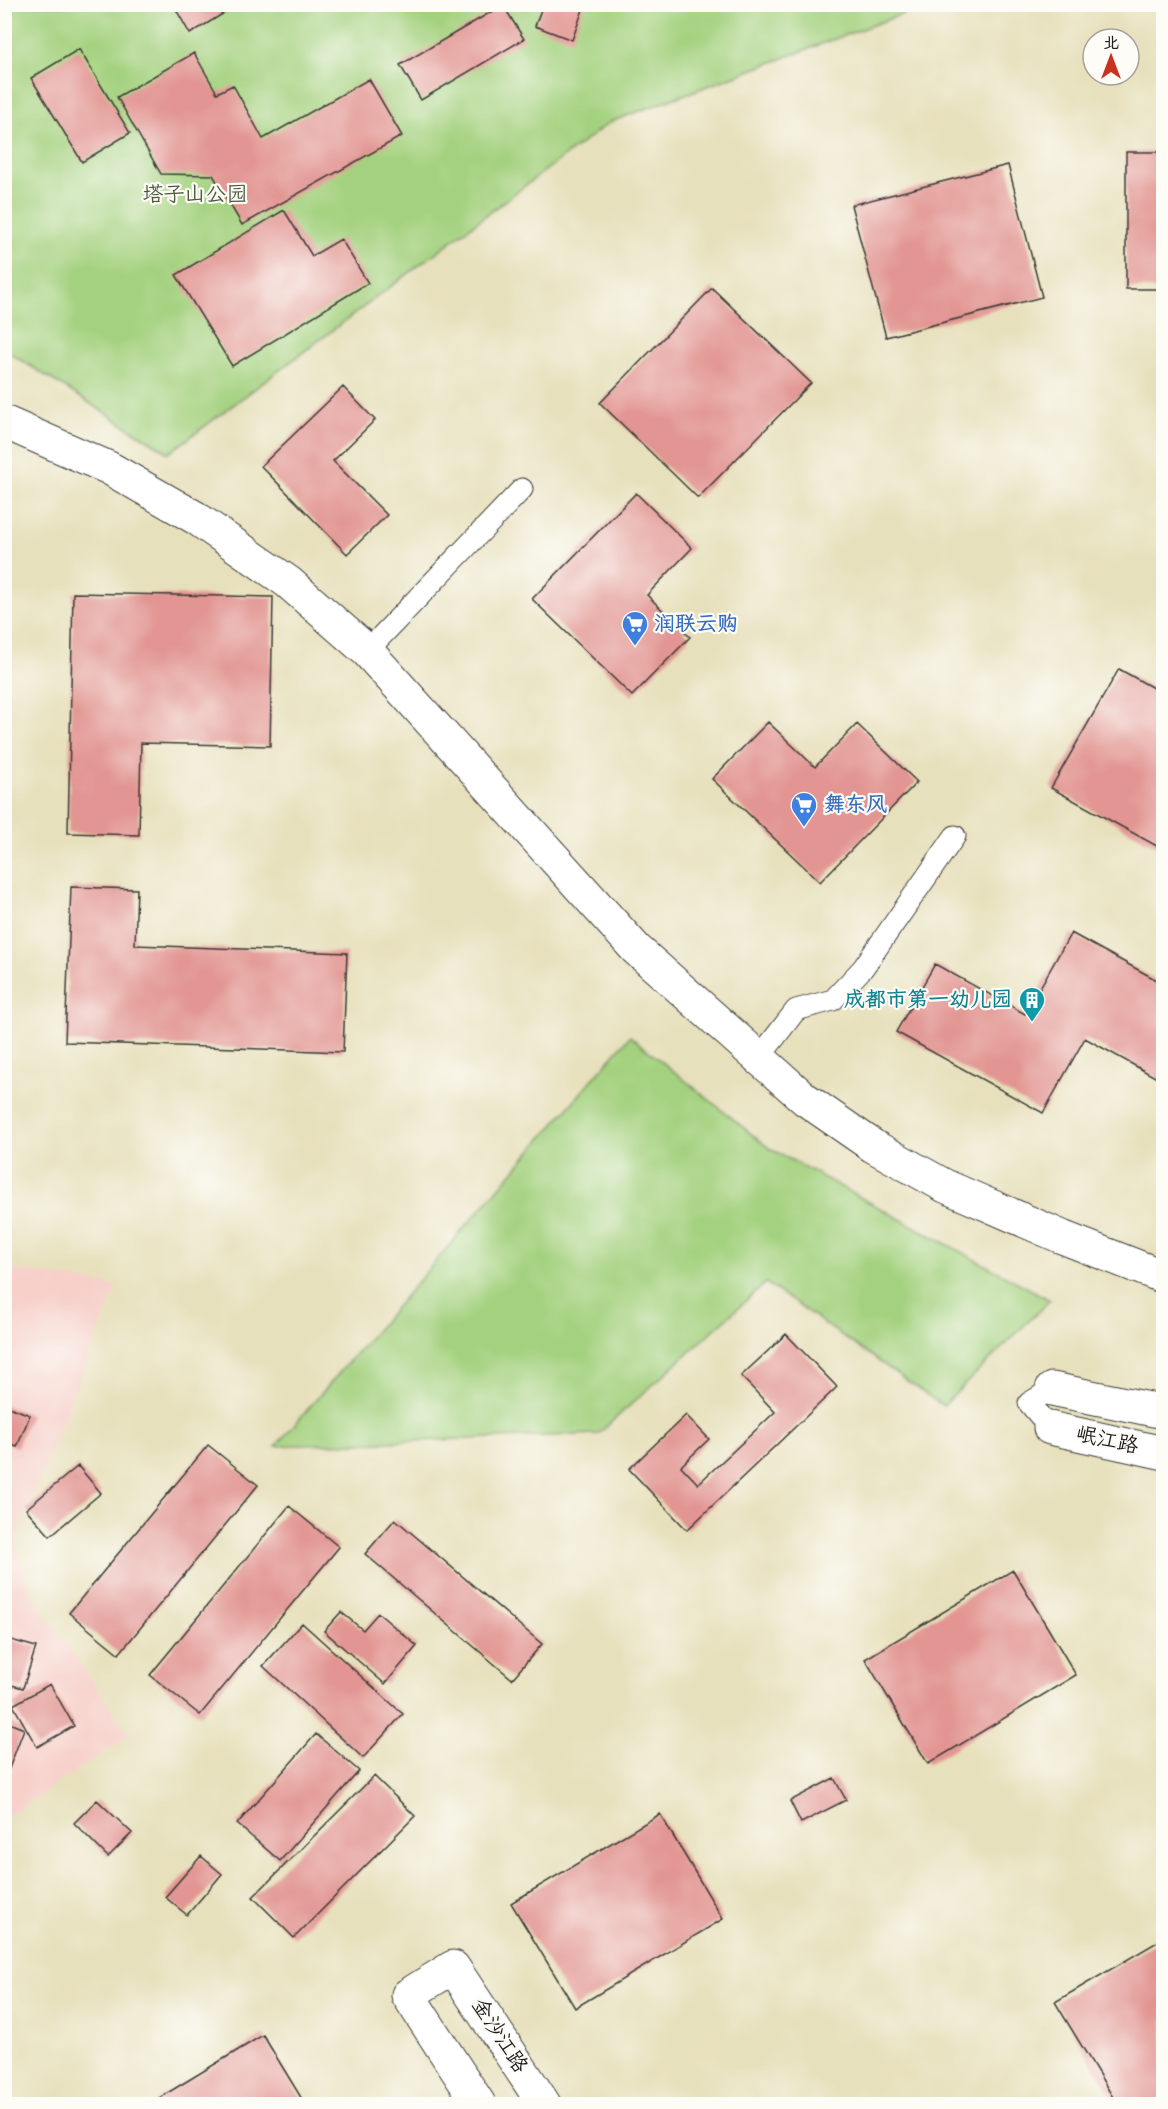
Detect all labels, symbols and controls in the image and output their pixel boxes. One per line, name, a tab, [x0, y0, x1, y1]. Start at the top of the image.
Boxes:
north arrow	[1081, 27, 1141, 87]
text: 北	[1103, 31, 1119, 56]
park label: 塔子山公园	[143, 179, 248, 212]
place label: 润联云购	[654, 608, 738, 641]
supermarket icon: 润联云购	[620, 609, 650, 647]
place label: 舞东风	[824, 789, 887, 822]
supermarket icon: 舞东风	[789, 790, 819, 828]
place label: 成都市第一幼儿园	[844, 984, 1012, 1017]
building icon: 成都市第一幼儿园	[1017, 985, 1047, 1023]
street label: 岷江路	[1073, 1418, 1141, 1464]
street label: 金沙江路	[462, 1992, 536, 2080]

